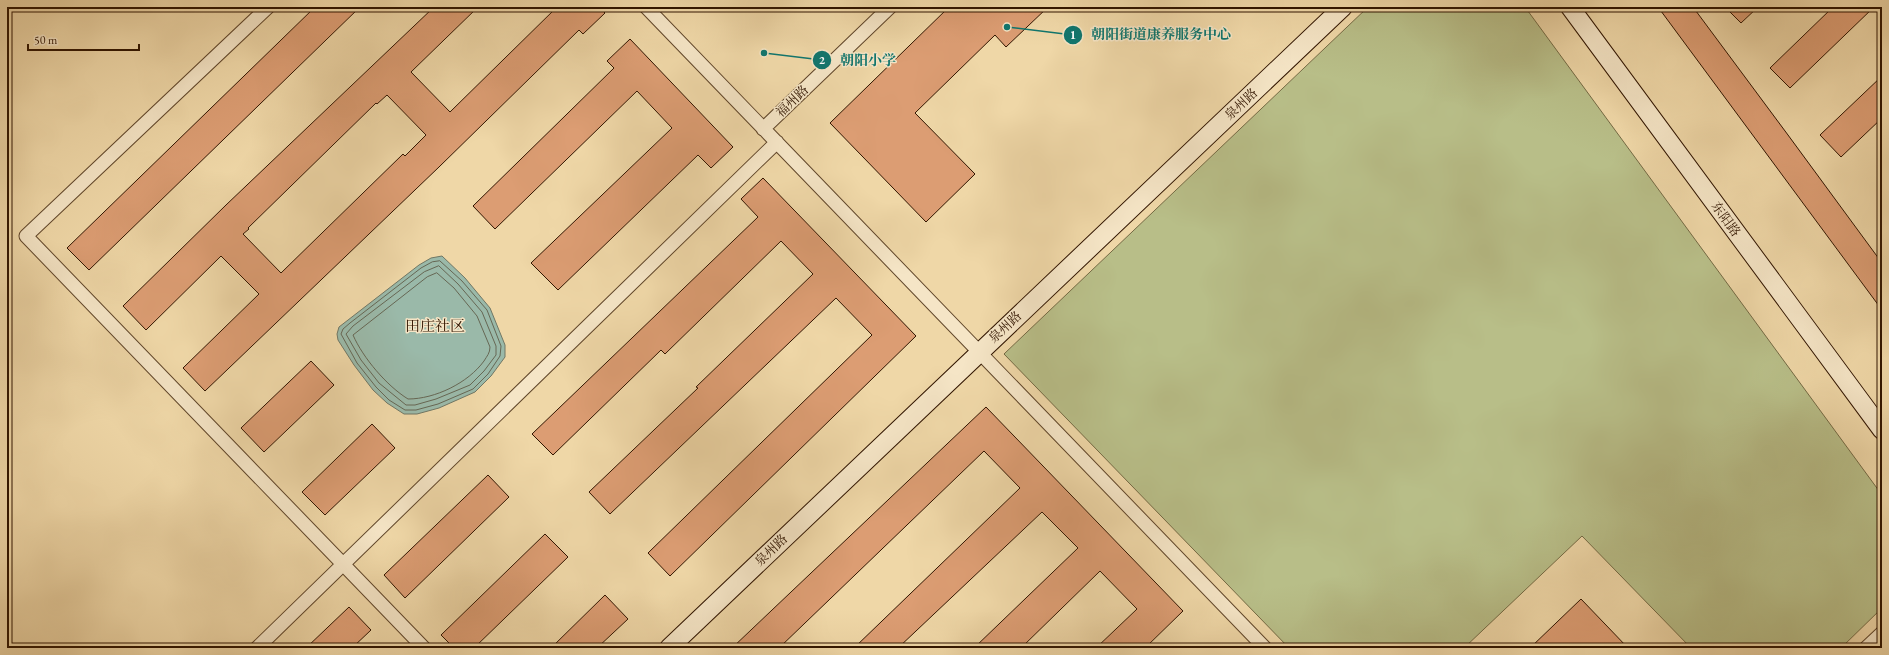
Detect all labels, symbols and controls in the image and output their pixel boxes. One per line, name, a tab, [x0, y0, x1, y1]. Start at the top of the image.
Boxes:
callout: 朝阳街道康养服务中心	[1063, 22, 1239, 48]
text: 朝阳街道康养服务中心	[1091, 25, 1231, 43]
scale bar	[28, 26, 139, 52]
text: 1	[1070, 27, 1076, 43]
text: 50 m	[34, 32, 58, 48]
callout: 朝阳小学	[812, 47, 904, 73]
text: 朝阳小学	[840, 51, 896, 69]
text: 2	[819, 52, 826, 68]
street label: 福州路	[772, 81, 812, 121]
street label: 泉州路	[1221, 84, 1261, 124]
street label: 东阳路	[1708, 198, 1744, 240]
street label: 泉州路	[985, 307, 1025, 347]
district label: 田庄社区	[405, 316, 465, 335]
street label: 泉州路	[751, 530, 791, 570]

